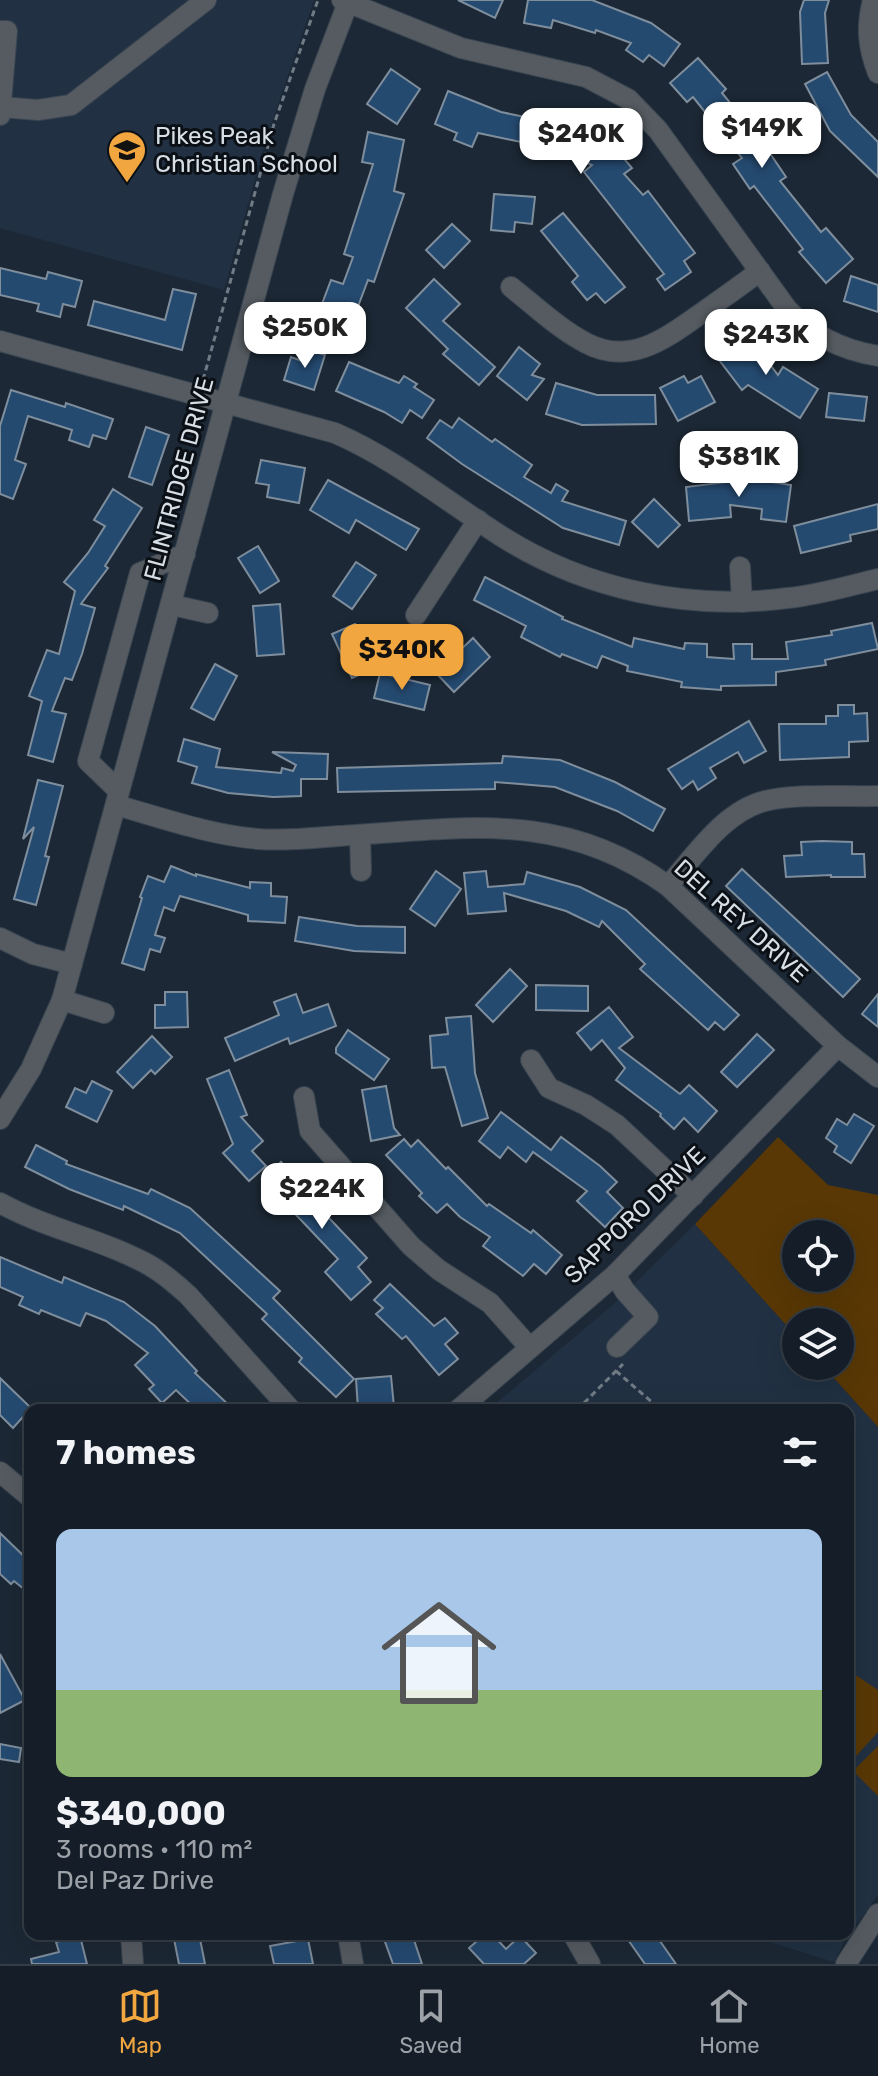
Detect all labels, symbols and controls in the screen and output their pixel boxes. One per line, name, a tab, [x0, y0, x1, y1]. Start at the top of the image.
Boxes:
pin: $149K	[706, 102, 818, 170]
pin: $240K	[525, 108, 637, 176]
text: $149K	[721, 112, 803, 143]
text: $240K	[538, 118, 624, 149]
place label: Pikes Peak Christian School	[155, 122, 338, 178]
school or university icon: Pikes Peak Christian School	[106, 129, 148, 184]
pin: $250K	[249, 302, 361, 370]
pin: $243K	[710, 309, 822, 377]
text: $250K	[262, 312, 348, 343]
text: $243K	[723, 319, 809, 350]
street label: FLINTRIDGE DRIVE	[138, 374, 220, 584]
pin: $381K	[683, 431, 795, 499]
text: $381K	[698, 441, 780, 472]
pin: $340K	[346, 624, 458, 692]
text: $340K	[358, 634, 446, 665]
street label: DEL REY DRIVE	[669, 854, 813, 988]
street label: SAPPORO DRIVE	[559, 1141, 711, 1289]
pin: $224K	[266, 1163, 378, 1231]
text: $224K	[279, 1173, 365, 1204]
map controls	[782, 1220, 854, 1380]
button: locate	[782, 1220, 854, 1292]
button: layers	[782, 1308, 854, 1380]
icon: filters	[778, 1430, 822, 1474]
text: 7 homes	[56, 1432, 196, 1473]
icon: home	[367, 1581, 511, 1725]
text: $340,000	[56, 1793, 226, 1834]
text: 3 rooms · 110 m²	[56, 1834, 252, 1865]
text: Del Paz Drive	[56, 1865, 214, 1896]
tab: Map	[118, 1984, 162, 2059]
tab: Saved	[399, 1984, 462, 2059]
tab: Home	[699, 1984, 759, 2059]

